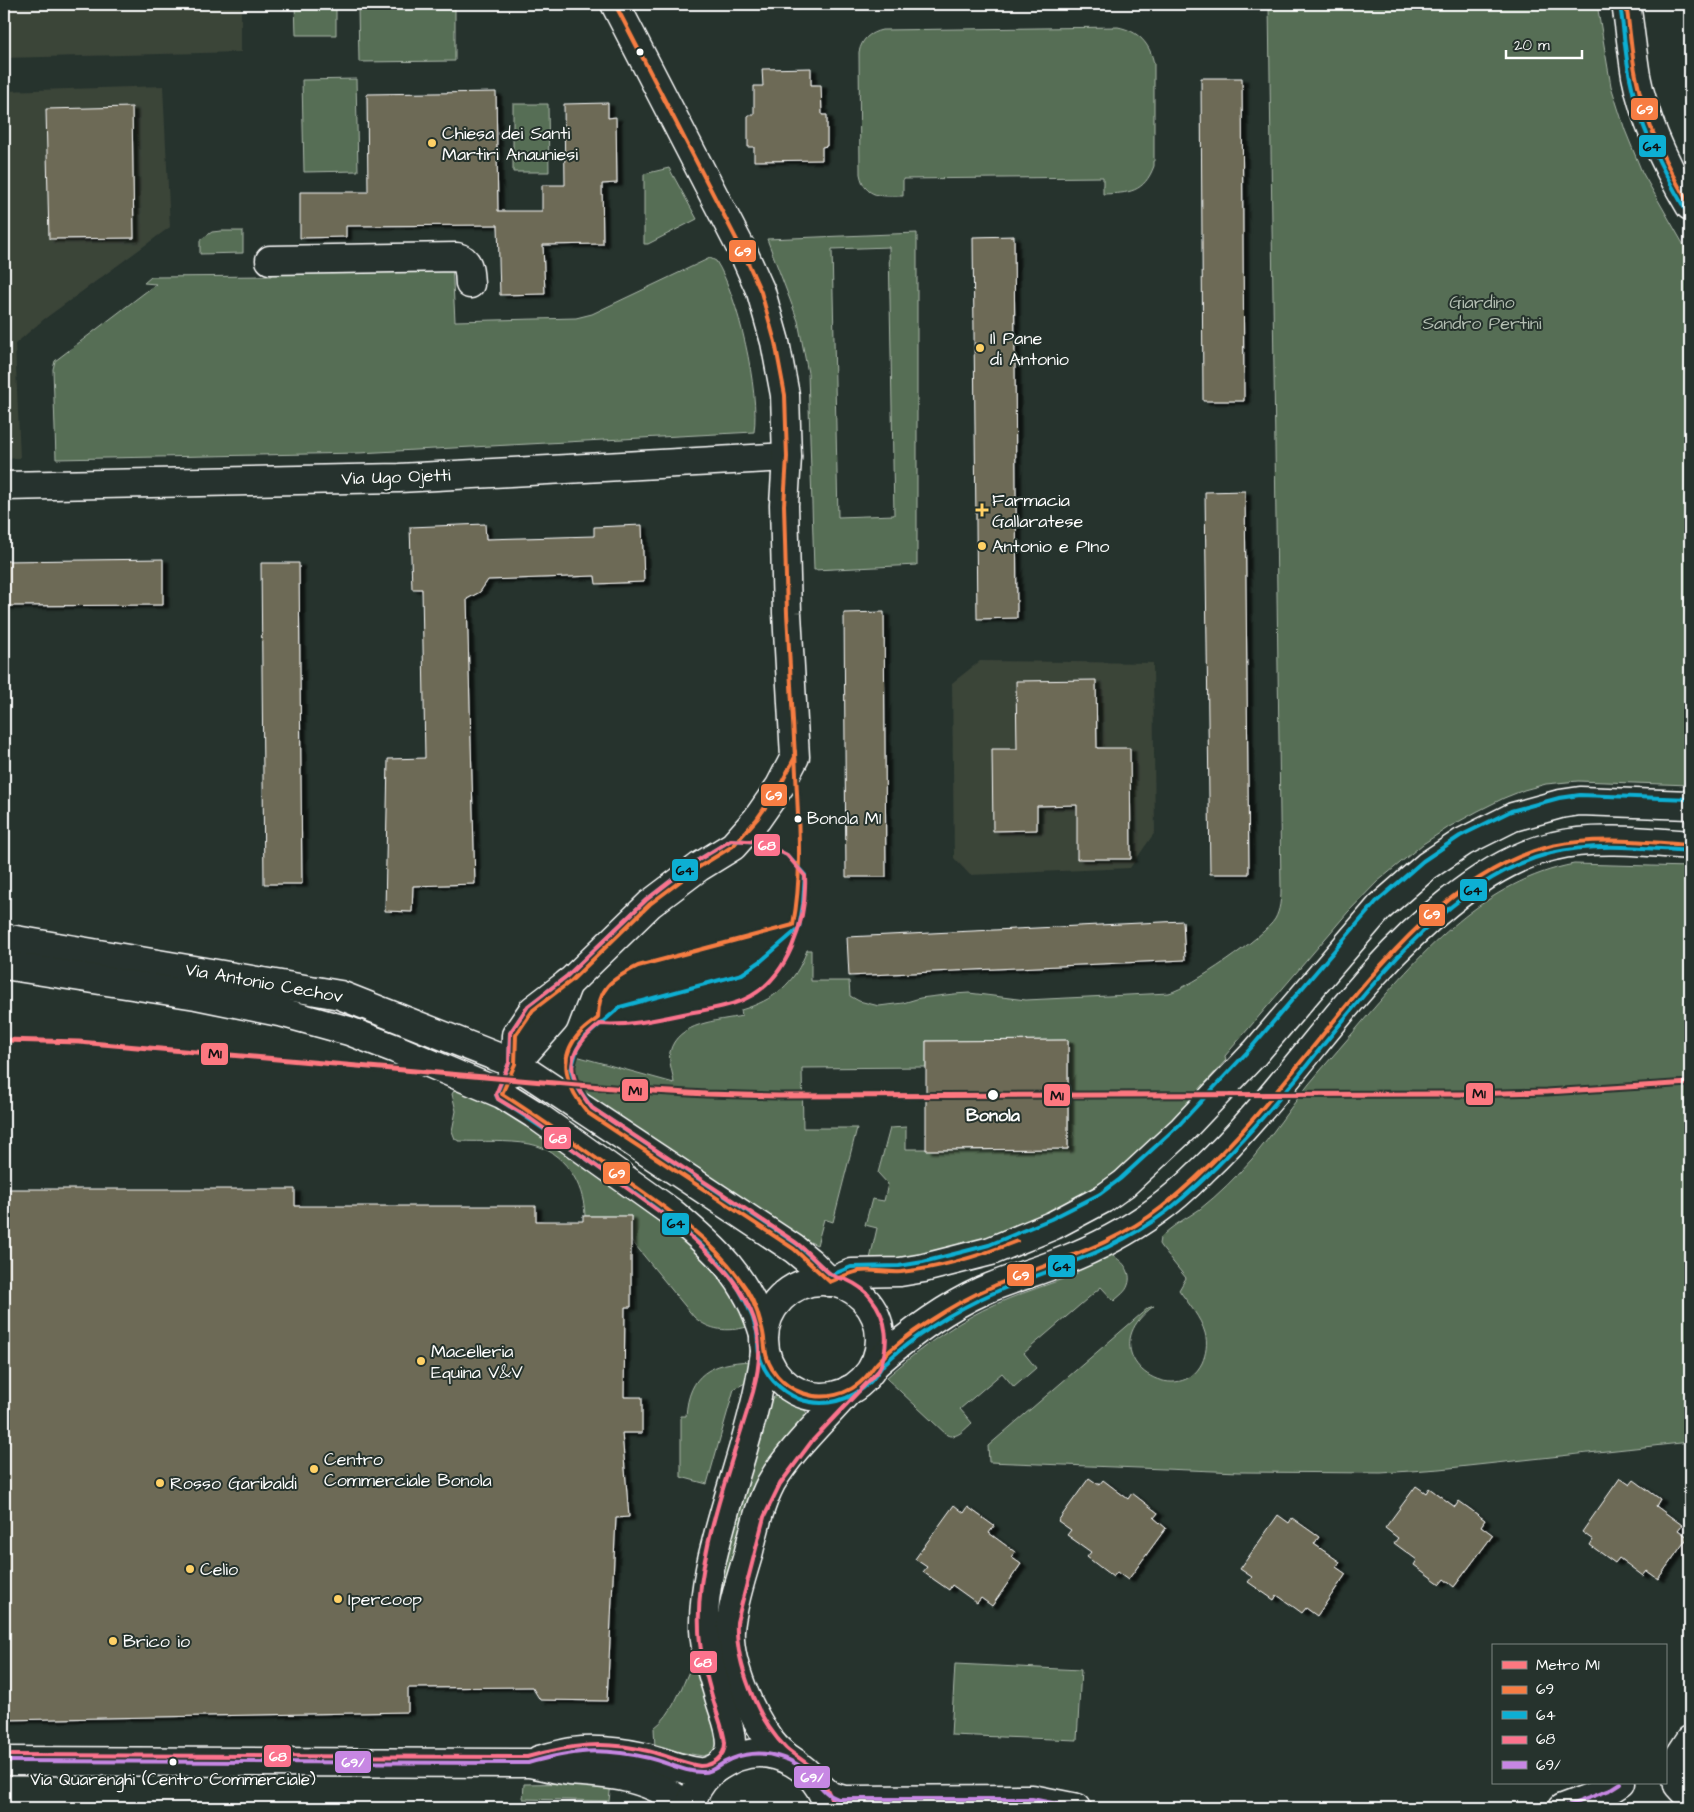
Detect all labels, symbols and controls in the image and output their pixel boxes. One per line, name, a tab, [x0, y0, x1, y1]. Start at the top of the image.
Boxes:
scale bar	[1506, 28, 1583, 60]
text: 20 m	[1514, 35, 1550, 56]
unlabelled marker	[635, 47, 645, 57]
line badge: 69	[1630, 97, 1659, 121]
text: 69	[1637, 100, 1653, 120]
place label: Chiesa dei Santi Martiri Anauniesi	[442, 121, 578, 167]
line badge: 64	[1638, 134, 1667, 158]
marker: Chiesa dei Santi Martiri Anauniesi	[426, 137, 438, 149]
text: 64	[1643, 137, 1662, 157]
line badge: 69	[728, 239, 757, 263]
text: 69	[735, 242, 751, 262]
park label: Giardino Sandro Pertini	[1422, 290, 1542, 336]
place label: Il Pane di Antonio	[990, 326, 1069, 372]
marker: Il Pane di Antonio	[974, 342, 986, 354]
street label: Via Ugo Ojetti	[341, 463, 451, 492]
place label: Farmacia Gallaratese	[992, 488, 1084, 534]
marker: Farmacia Gallaratese	[976, 504, 988, 516]
place label: Antonio e PIno	[992, 534, 1109, 559]
marker: Antonio e PIno	[976, 540, 988, 552]
line badge: 69	[760, 783, 788, 807]
text: 69	[766, 786, 782, 806]
place label: Bonola M1	[807, 807, 881, 831]
marker: Bonola M1	[793, 814, 803, 824]
line badge: 68	[753, 833, 781, 857]
text: 68	[758, 836, 776, 856]
line badge: 64	[671, 858, 699, 882]
text: 64	[676, 861, 695, 881]
line badge: 64	[1459, 878, 1488, 902]
text: 64	[1464, 881, 1483, 901]
line badge: 69	[1418, 903, 1446, 927]
text: 69	[1424, 905, 1440, 925]
street label: Via Antonio Cechov	[183, 957, 345, 1009]
line badge: M1	[200, 1042, 229, 1066]
text: M1	[208, 1044, 222, 1064]
line badge: M1	[621, 1078, 649, 1102]
text: M1	[628, 1081, 642, 1101]
line badge: M1	[1465, 1082, 1494, 1106]
line badge: M1	[1043, 1083, 1071, 1107]
text: M1	[1472, 1084, 1486, 1104]
text: M1	[1050, 1086, 1064, 1106]
marker: Bonola	[986, 1088, 1000, 1102]
place label: Bonola	[966, 1103, 1021, 1128]
line badge: 68	[543, 1126, 572, 1150]
text: 68	[549, 1129, 567, 1149]
line badge: 69	[602, 1161, 631, 1185]
text: 69	[609, 1164, 625, 1184]
line badge: 64	[661, 1212, 690, 1236]
text: 64	[667, 1214, 686, 1234]
line badge: 64	[1047, 1254, 1076, 1278]
text: 64	[1053, 1257, 1072, 1277]
line badge: 69	[1006, 1263, 1035, 1287]
text: 69	[1013, 1266, 1029, 1286]
place label: Macelleria Equina V&V	[431, 1339, 523, 1385]
marker: Macelleria Equina V&V	[415, 1355, 427, 1367]
place label: Centro Commerciale Bonola	[324, 1447, 492, 1493]
marker: Centro Commerciale Bonola	[308, 1463, 320, 1475]
place label: Rosso Garibaldi	[170, 1471, 297, 1496]
marker: Rosso Garibaldi	[154, 1477, 166, 1489]
place label: Celio	[200, 1557, 238, 1582]
marker: Celio	[184, 1563, 196, 1575]
place label: Ipercoop	[348, 1587, 422, 1612]
marker: Ipercoop	[332, 1593, 344, 1605]
place label: Brico io	[123, 1629, 190, 1654]
marker: Brico io	[107, 1635, 119, 1647]
legend	[1492, 1644, 1666, 1784]
line badge: 68	[689, 1650, 718, 1674]
text: 68	[694, 1653, 712, 1673]
text: Metro M1	[1536, 1655, 1600, 1676]
text: 69	[1536, 1679, 1554, 1700]
text: 64	[1536, 1705, 1556, 1726]
text: 68	[1536, 1729, 1555, 1750]
line badge: 68	[263, 1744, 292, 1768]
text: 68	[269, 1747, 287, 1767]
line badge: 69/	[334, 1750, 372, 1774]
text: 69/	[341, 1753, 365, 1773]
text: 69/	[1536, 1755, 1561, 1776]
marker: Via Quarenghi (Centro Commerciale)	[168, 1757, 178, 1767]
line badge: 69/	[793, 1765, 831, 1789]
place label: Via Quarenghi (Centro Commerciale)	[30, 1768, 316, 1793]
text: 69/	[800, 1768, 824, 1788]

